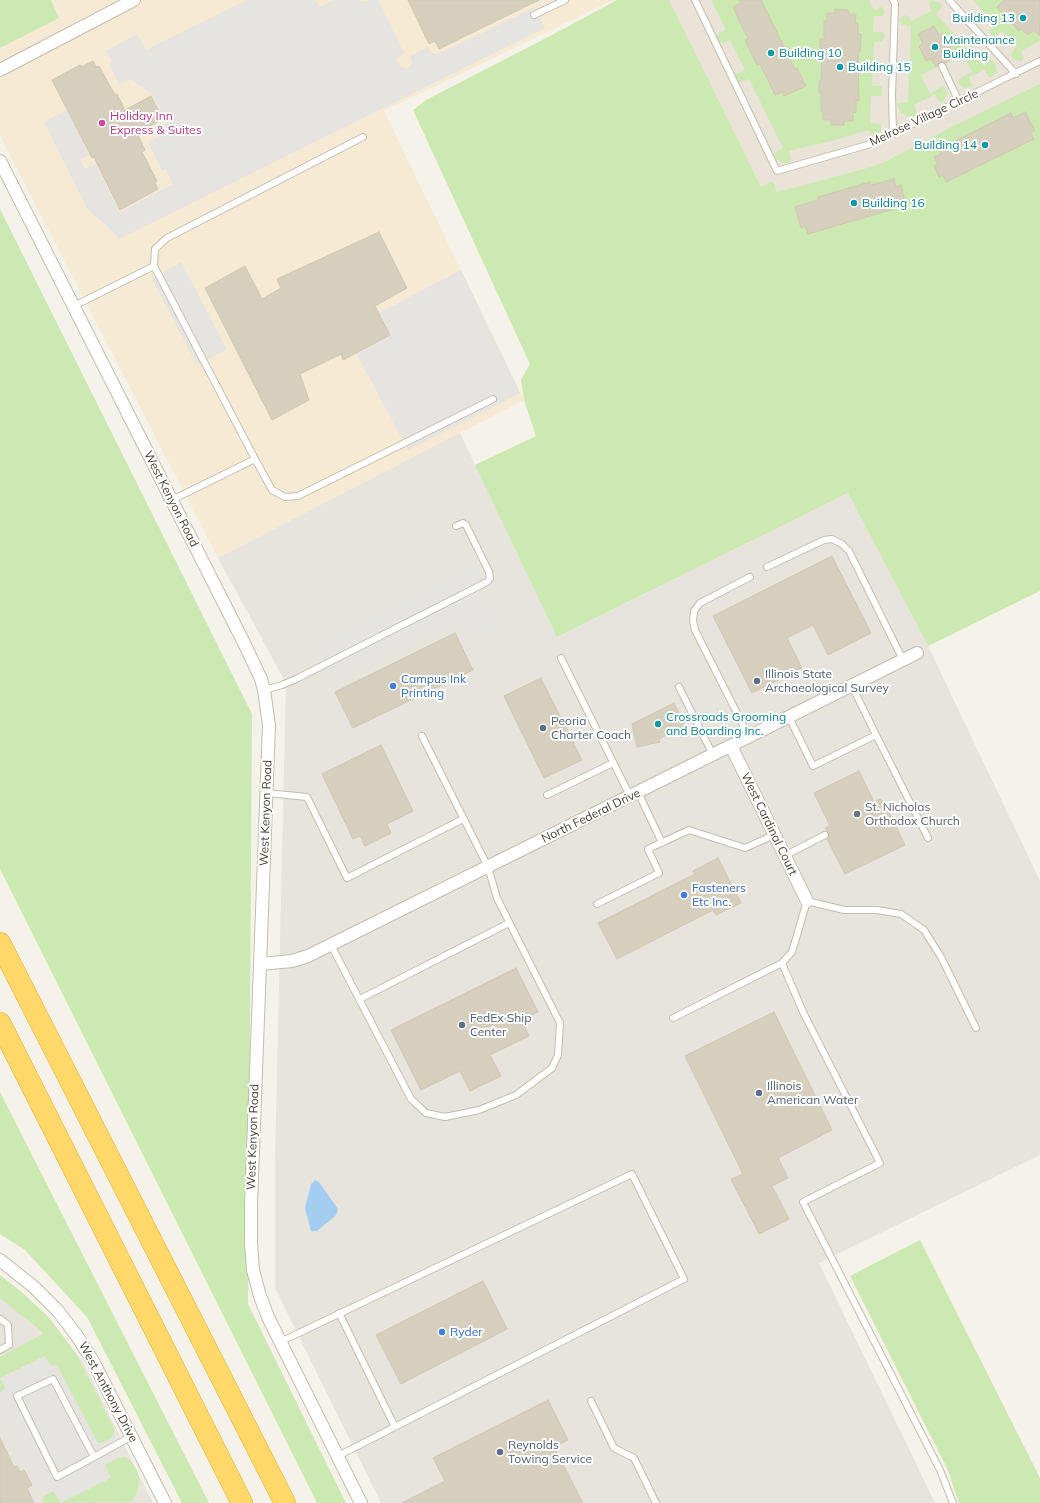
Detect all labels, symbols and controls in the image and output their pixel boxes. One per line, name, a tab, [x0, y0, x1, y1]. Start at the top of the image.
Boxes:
place label: Building 13	[952, 11, 1015, 25]
marker: Building 13	[1018, 13, 1028, 23]
place label: Maintenance Building	[943, 33, 1015, 61]
marker: Maintenance Building	[930, 42, 940, 52]
place label: Building 10	[779, 46, 842, 60]
marker: Building 10	[766, 48, 776, 58]
place label: Building 15	[848, 60, 911, 74]
marker: Building 15	[835, 62, 845, 72]
street label: Melrose Village Circle	[867, 87, 981, 149]
place label: Holiday Inn Express & Suites	[110, 109, 202, 137]
marker: Holiday Inn Express & Suites	[97, 118, 107, 128]
place label: Building 14	[914, 138, 977, 152]
marker: Building 14	[980, 140, 990, 150]
place label: Building 16	[862, 196, 925, 210]
marker: Building 16	[849, 198, 859, 208]
street label: West Kenyon Road	[141, 448, 201, 550]
place label: Illinois State Archaeological Survey	[765, 667, 889, 695]
place label: Campus Ink Printing	[401, 672, 466, 700]
marker: Illinois State Archaeological Survey	[752, 676, 762, 686]
marker: Campus Ink Printing	[388, 681, 398, 691]
place label: Crossroads Grooming and Boarding Inc.	[666, 710, 786, 738]
place label: Peoria Charter Coach	[551, 714, 631, 742]
marker: Crossroads Grooming and Boarding Inc.	[653, 719, 663, 729]
marker: Peoria Charter Coach	[538, 723, 548, 733]
street label: West Kenyon Road	[257, 760, 275, 866]
street label: West Cardinal Court	[738, 770, 800, 878]
street label: North Federal Drive	[539, 786, 643, 846]
place label: St. Nicholas Orthodox Church	[865, 800, 960, 828]
marker: St. Nicholas Orthodox Church	[852, 809, 862, 819]
place label: Fasteners Etc Inc.	[692, 881, 746, 909]
marker: Fasteners Etc Inc.	[679, 890, 689, 900]
place label: FedEx Ship Center	[470, 1011, 531, 1039]
marker: FedEx Ship Center	[457, 1020, 467, 1030]
place label: Illinois American Water	[767, 1079, 858, 1107]
street label: West Kenyon Road	[244, 1084, 262, 1190]
marker: Illinois American Water	[754, 1088, 764, 1098]
place label: Ryder	[450, 1325, 483, 1339]
marker: Ryder	[437, 1327, 447, 1337]
street label: West Anthony Drive	[75, 1339, 141, 1445]
place label: Reynolds Towing Service	[508, 1438, 592, 1466]
marker: Reynolds Towing Service	[495, 1447, 505, 1457]

